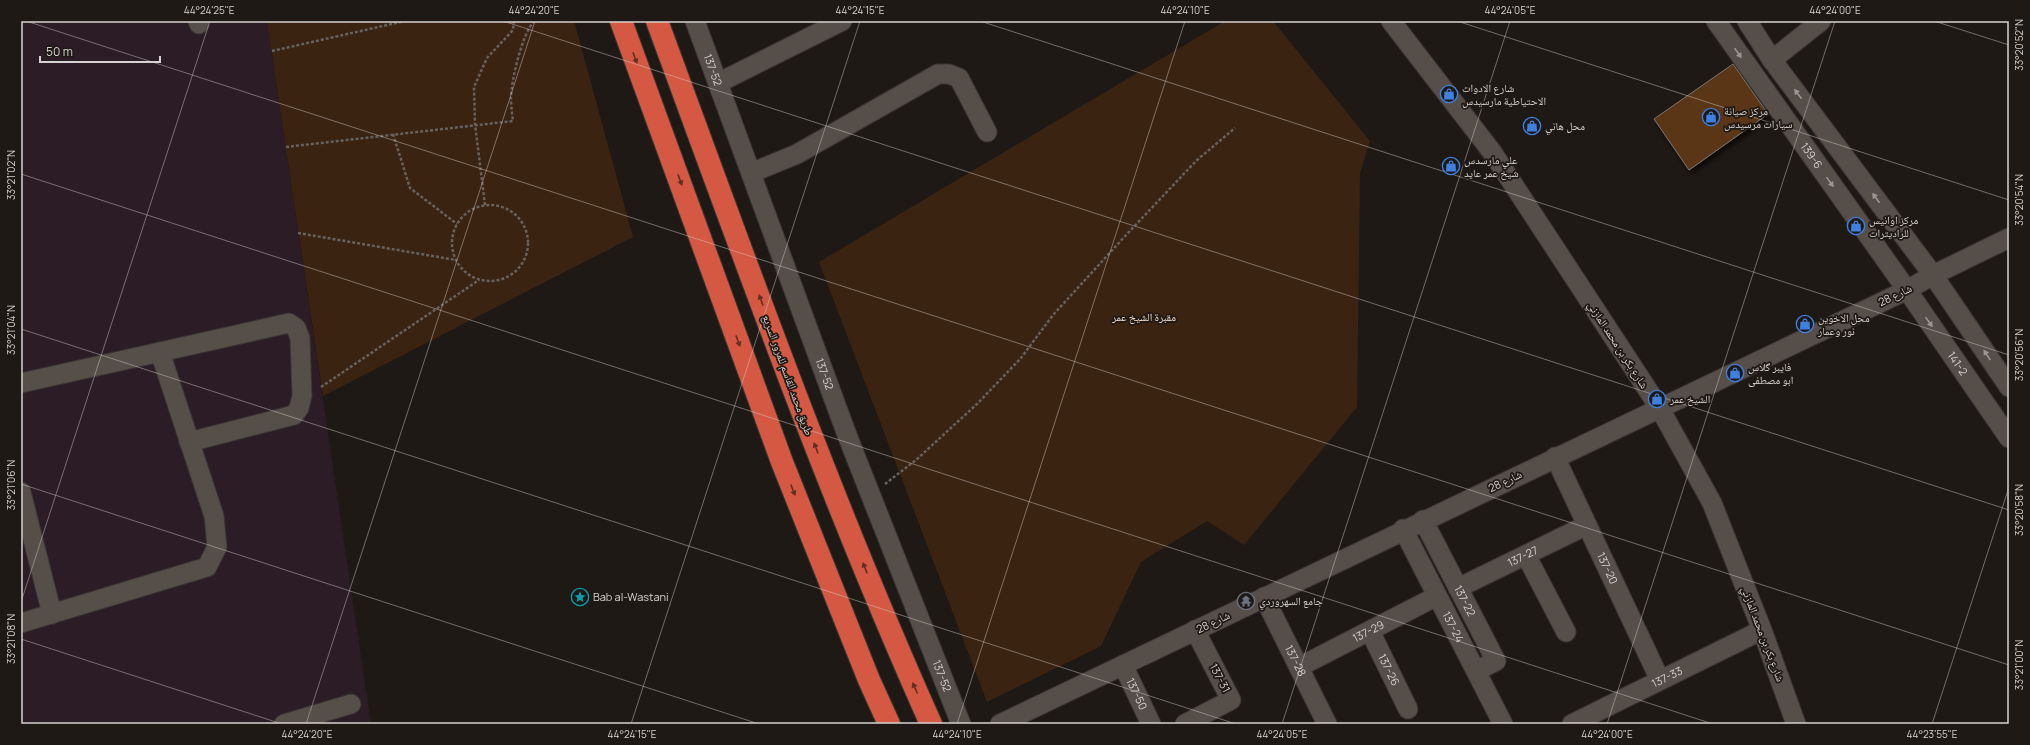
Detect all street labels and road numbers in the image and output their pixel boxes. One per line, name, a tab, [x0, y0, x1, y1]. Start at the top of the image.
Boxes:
street label: 137-52	[701, 52, 726, 88]
street label: 139-6	[1798, 139, 1826, 171]
street label: شارع 28	[1875, 280, 1914, 309]
street label: شارع بكر بن محمد المازني	[1583, 298, 1652, 392]
street label: طريق محمد القاسم للمرور السريع	[759, 312, 817, 438]
street label: 141-2	[1944, 348, 1972, 378]
street label: 137-52	[812, 356, 838, 392]
street label: شارع 28	[1485, 466, 1524, 495]
street label: 137-27	[1505, 542, 1540, 570]
street label: 137-20	[1594, 550, 1622, 586]
street label: 137-22	[1451, 582, 1480, 619]
street label: شارع بكر بن محمد المازني	[1737, 584, 1789, 684]
street label: شارع 28	[1193, 607, 1232, 636]
street label: 137-24	[1439, 608, 1468, 645]
street label: 137-29	[1350, 616, 1387, 645]
street label: 137-28	[1282, 642, 1310, 679]
street label: 137-26	[1375, 651, 1403, 688]
street label: 137-52	[929, 658, 956, 694]
street label: 137-31	[1207, 661, 1234, 695]
street label: 137-33	[1649, 663, 1685, 691]
street label: 137-50	[1123, 675, 1151, 712]

